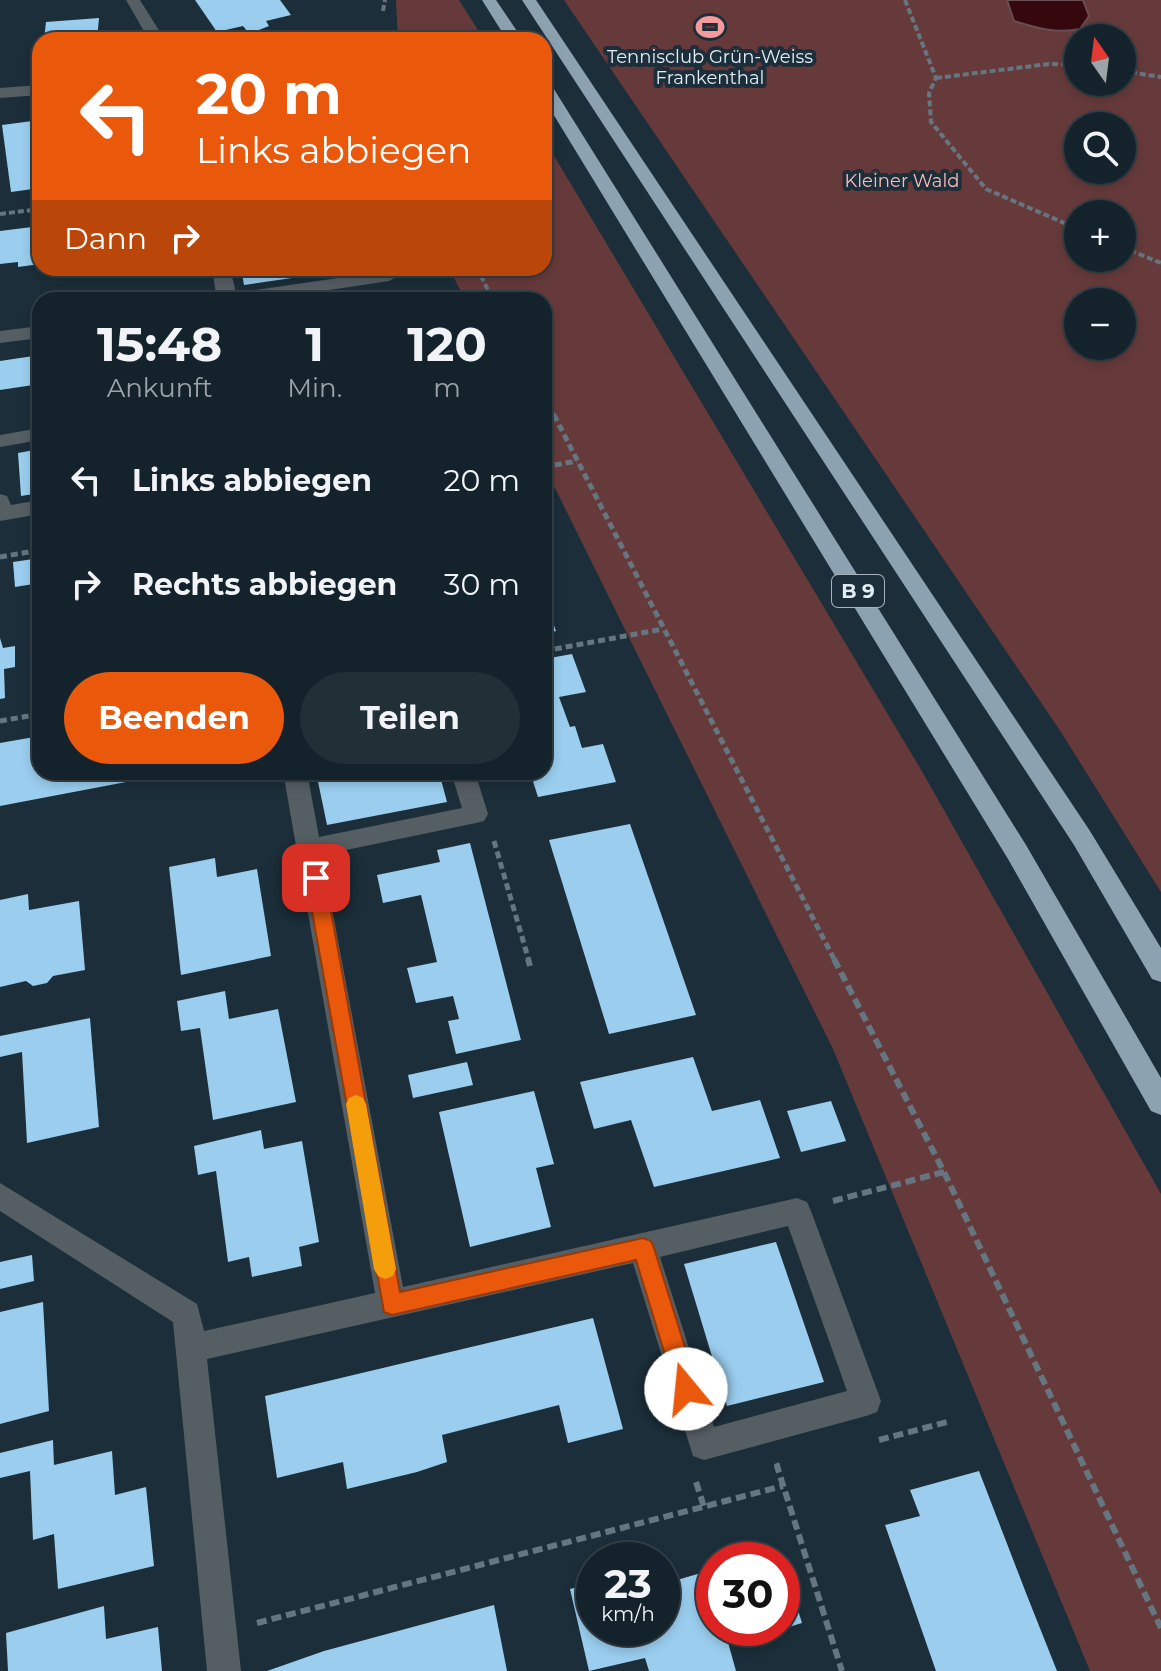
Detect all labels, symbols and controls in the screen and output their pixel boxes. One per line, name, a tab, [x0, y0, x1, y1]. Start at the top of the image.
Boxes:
sports icon: Tennisclub Grün-Weiss Frankenthal	[695, 12, 725, 42]
north arrow	[1064, 24, 1136, 96]
map controls	[1064, 24, 1136, 360]
place label: Tennisclub Grün-Weiss Frankenthal	[607, 46, 813, 89]
text: 20 m	[196, 60, 342, 128]
icon: left	[64, 64, 168, 168]
button: search	[1064, 112, 1136, 184]
text: Links abbiegen	[196, 128, 471, 172]
park label: Kleiner Wald	[844, 170, 960, 192]
button: +	[1064, 200, 1136, 272]
icon: right	[163, 216, 207, 260]
text: Dann	[64, 220, 147, 257]
button: −	[1064, 288, 1136, 360]
text: 15:48	[97, 315, 222, 373]
text: 1	[305, 315, 324, 373]
text: 120	[407, 315, 487, 373]
text: Ankunft	[107, 372, 213, 404]
text: Min.	[287, 372, 342, 404]
text: m	[433, 372, 461, 404]
icon: left	[64, 458, 108, 502]
text: Links abbiegen	[132, 462, 372, 499]
text: 20 m	[443, 462, 520, 499]
icon: right	[64, 562, 108, 606]
text: Rechts abbiegen	[132, 566, 397, 603]
text: 30 m	[444, 566, 520, 603]
road number: B 9	[832, 575, 884, 607]
button: Beenden	[64, 672, 284, 764]
button: Teilen	[300, 672, 520, 764]
pin	[282, 844, 350, 912]
icon: arrive	[294, 856, 338, 900]
position arrow	[644, 1347, 728, 1431]
speed limit sign: 30	[696, 1542, 800, 1646]
text: 23	[604, 1559, 652, 1608]
text: km/h	[601, 1602, 655, 1626]

